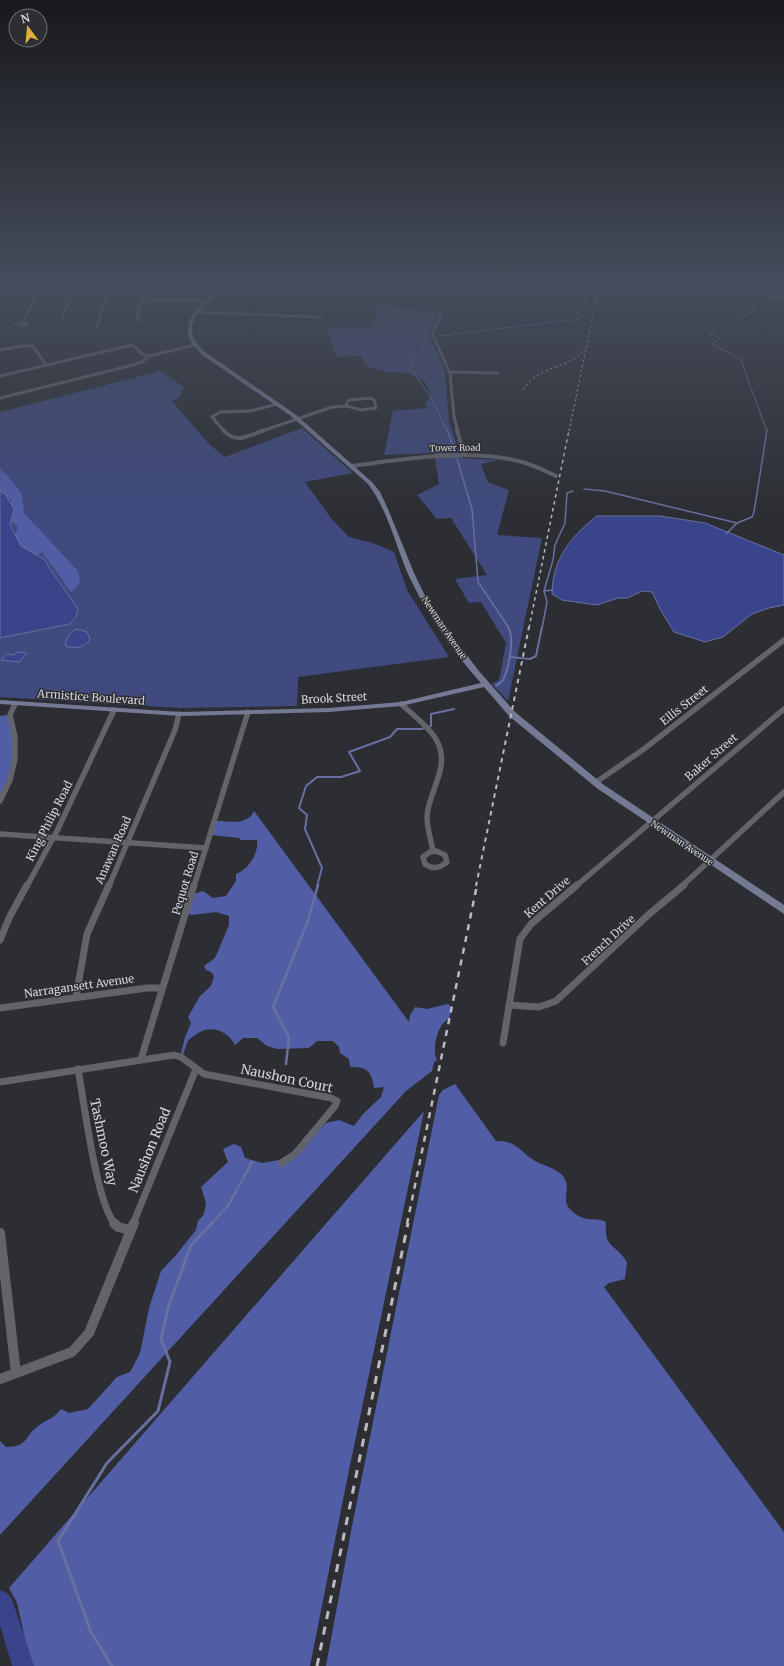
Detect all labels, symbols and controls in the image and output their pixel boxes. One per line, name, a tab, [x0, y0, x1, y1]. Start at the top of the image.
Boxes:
north arrow	[8, 8, 48, 48]
text: N	[19, 10, 32, 26]
street label: Tower Road	[429, 442, 481, 453]
street label: Newman Avenue	[419, 594, 470, 661]
street label: Ellis Street	[657, 682, 711, 728]
street label: Armistice Boulevard	[36, 686, 146, 708]
street label: Brook Street	[301, 689, 368, 707]
street label: Baker Street	[682, 730, 741, 784]
street label: King Philip Road	[23, 778, 75, 864]
street label: Anawan Road	[91, 814, 134, 887]
street label: Newman Avenue	[649, 818, 716, 868]
street label: Pequot Road	[169, 849, 201, 917]
street label: Kent Drive	[521, 873, 573, 921]
street label: French Drive	[578, 912, 638, 968]
street label: Narragansett Avenue	[23, 971, 135, 1001]
street label: Naushon Court	[239, 1060, 335, 1097]
street label: Tashmoo Way	[86, 1097, 121, 1188]
street label: Naushon Road	[125, 1105, 174, 1195]

